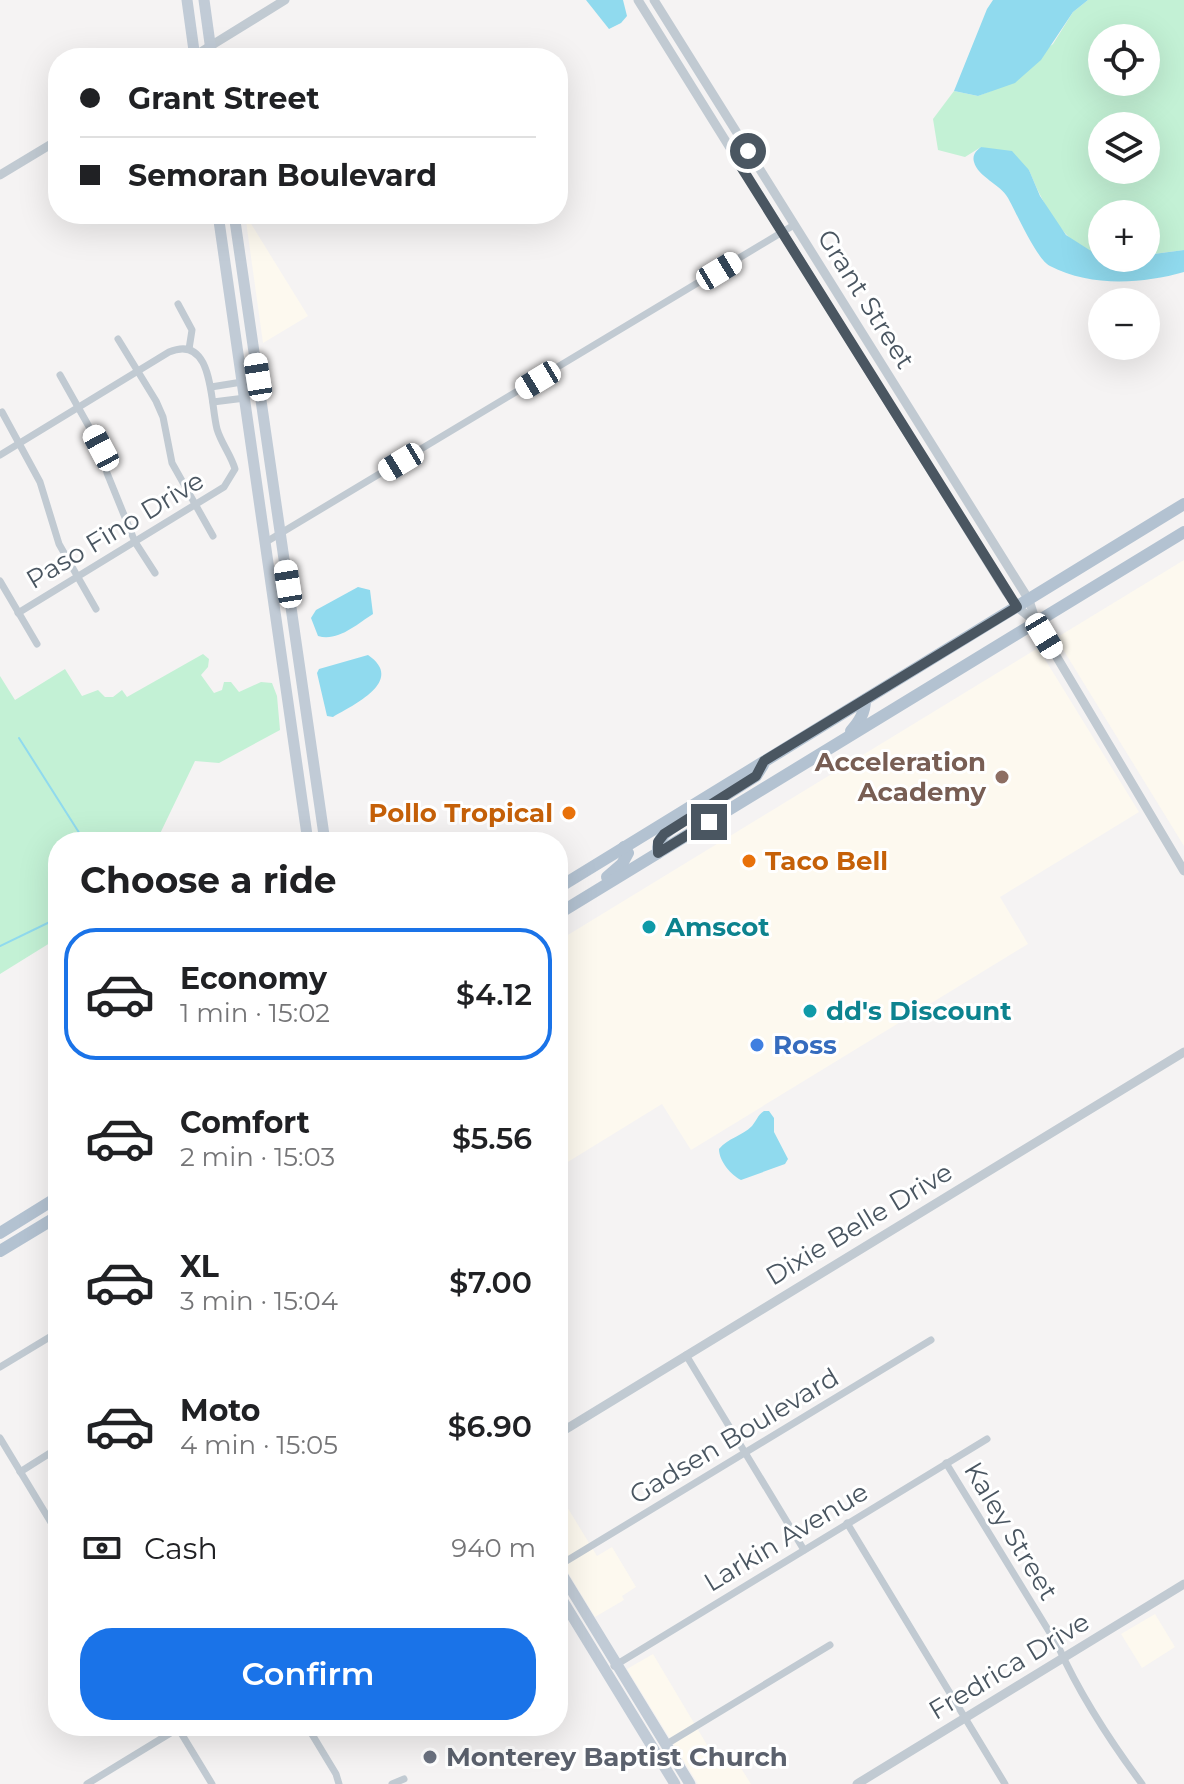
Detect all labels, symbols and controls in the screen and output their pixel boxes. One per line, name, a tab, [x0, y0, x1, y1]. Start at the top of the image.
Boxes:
map controls	[1088, 24, 1160, 360]
button: locate	[1088, 24, 1160, 96]
text: Grant Street	[128, 80, 319, 117]
button: layers	[1088, 112, 1160, 184]
route start	[730, 133, 766, 169]
text: Semoran Boulevard	[128, 157, 437, 194]
button: +	[1088, 200, 1160, 272]
street label: Grant Street	[810, 223, 922, 375]
car	[692, 248, 746, 294]
button: −	[1088, 288, 1160, 360]
car	[242, 351, 274, 403]
car	[511, 357, 565, 403]
car	[79, 421, 123, 475]
car	[374, 439, 428, 485]
street label: Paso Fino Drive	[20, 464, 210, 596]
car	[272, 558, 304, 610]
car	[1021, 609, 1067, 663]
place label: Acceleration Academy	[814, 746, 986, 808]
marker: Acceleration Academy	[993, 768, 1011, 786]
place label: Pollo Tropical	[368, 797, 553, 829]
marker: Pollo Tropical	[560, 804, 578, 822]
route end	[691, 804, 727, 840]
place label: Taco Bell	[765, 845, 888, 877]
marker: Taco Bell	[740, 852, 758, 870]
text: Choose a ride	[80, 858, 337, 902]
place label: Amscot	[664, 911, 770, 943]
marker: Amscot	[640, 918, 658, 936]
icon: car	[84, 958, 156, 1030]
text: Economy	[180, 960, 327, 997]
text: $4.12	[456, 976, 532, 1013]
place label: dd's Discount	[826, 995, 1012, 1027]
text: 1 min · 15:02	[180, 997, 330, 1029]
marker: dd's Discount	[801, 1002, 819, 1020]
place label: Ross	[773, 1029, 837, 1061]
marker: Ross	[748, 1036, 766, 1054]
icon: car	[84, 1102, 156, 1174]
text: Comfort	[180, 1104, 310, 1141]
text: $5.56	[452, 1120, 532, 1157]
text: 2 min · 15:03	[180, 1141, 335, 1173]
street label: Dixie Belle Drive	[760, 1156, 958, 1292]
icon: car	[84, 1246, 156, 1318]
text: XL	[180, 1248, 219, 1285]
text: $7.00	[449, 1264, 532, 1301]
text: 3 min · 15:04	[180, 1285, 338, 1317]
street label: Gadsen Boulevard	[624, 1361, 844, 1511]
icon: car	[84, 1390, 156, 1462]
text: Moto	[180, 1392, 261, 1429]
text: $6.90	[448, 1408, 532, 1445]
text: 4 min · 15:05	[180, 1429, 338, 1461]
street label: Kaley Street	[957, 1456, 1065, 1606]
street label: Larkin Avenue	[698, 1475, 874, 1599]
icon: cash	[80, 1526, 124, 1570]
text: Cash	[144, 1530, 218, 1567]
text: 940 m	[451, 1532, 536, 1564]
street label: Fredrica Drive	[923, 1605, 1095, 1727]
button: Confirm	[80, 1628, 536, 1720]
place label: Monterey Baptist Church	[446, 1741, 788, 1773]
marker: Monterey Baptist Church	[421, 1748, 439, 1766]

